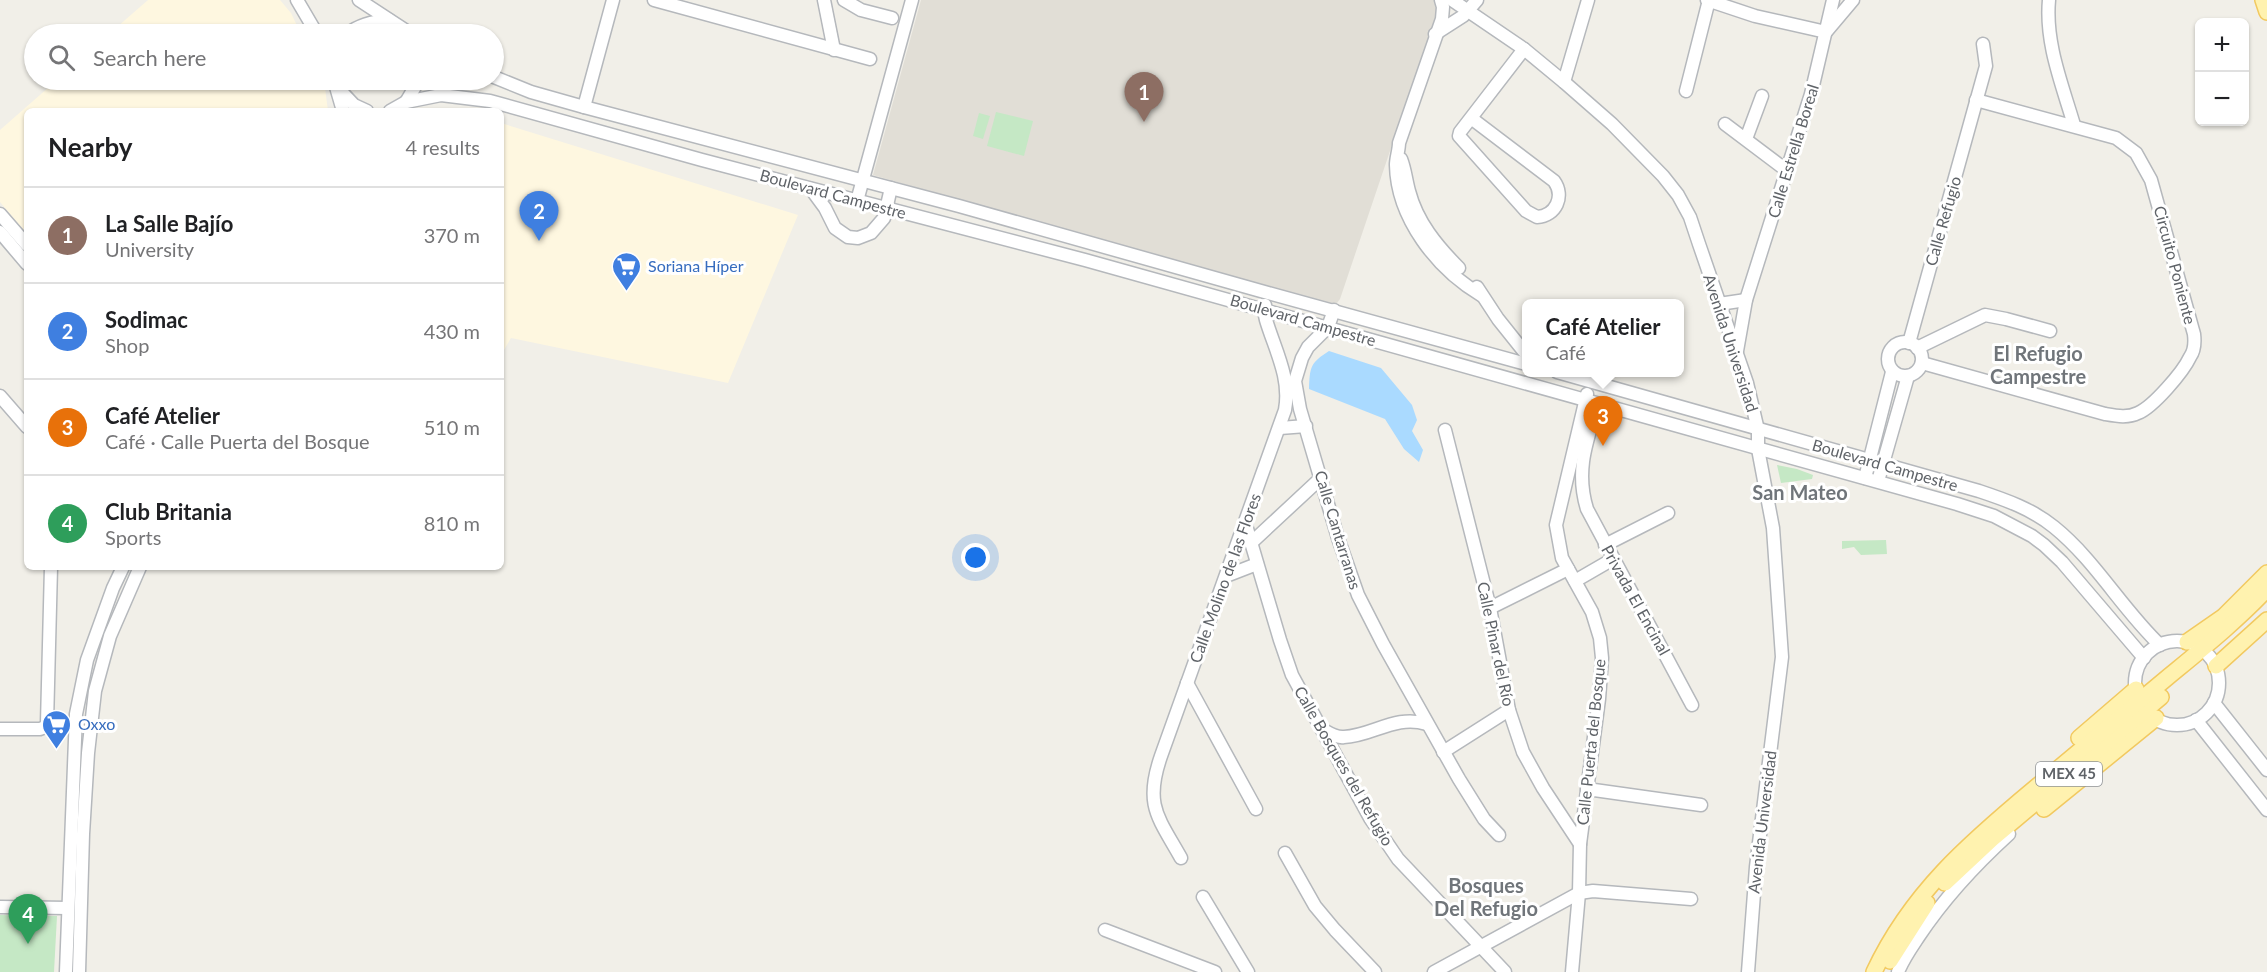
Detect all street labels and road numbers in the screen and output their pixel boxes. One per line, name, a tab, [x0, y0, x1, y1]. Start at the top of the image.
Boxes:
street label: Calle Estrella Boreal	[1763, 82, 1822, 220]
street label: Boulevard Campestre	[758, 165, 908, 222]
street label: Calle Refugio	[1921, 174, 1964, 268]
street label: Circuito Poniente	[2151, 204, 2200, 326]
street label: Avenida Universidad	[1700, 272, 1763, 414]
street label: Boulevard Campestre	[1228, 290, 1378, 349]
street label: Boulevard Campestre	[1810, 435, 1960, 494]
street label: Calle Cantarranas	[1311, 468, 1366, 592]
street label: Calle Molino de las Flores	[1185, 490, 1264, 665]
street label: Privada El Encinal	[1598, 541, 1675, 658]
street label: Calle Pinar del Río	[1474, 580, 1519, 708]
street label: Calle Puerta del Bosque	[1572, 658, 1609, 826]
street label: Calle Bosques del Refugio	[1291, 683, 1398, 849]
street label: Avenida Universidad	[1743, 749, 1780, 894]
road number: MEX 45	[2036, 762, 2102, 786]

